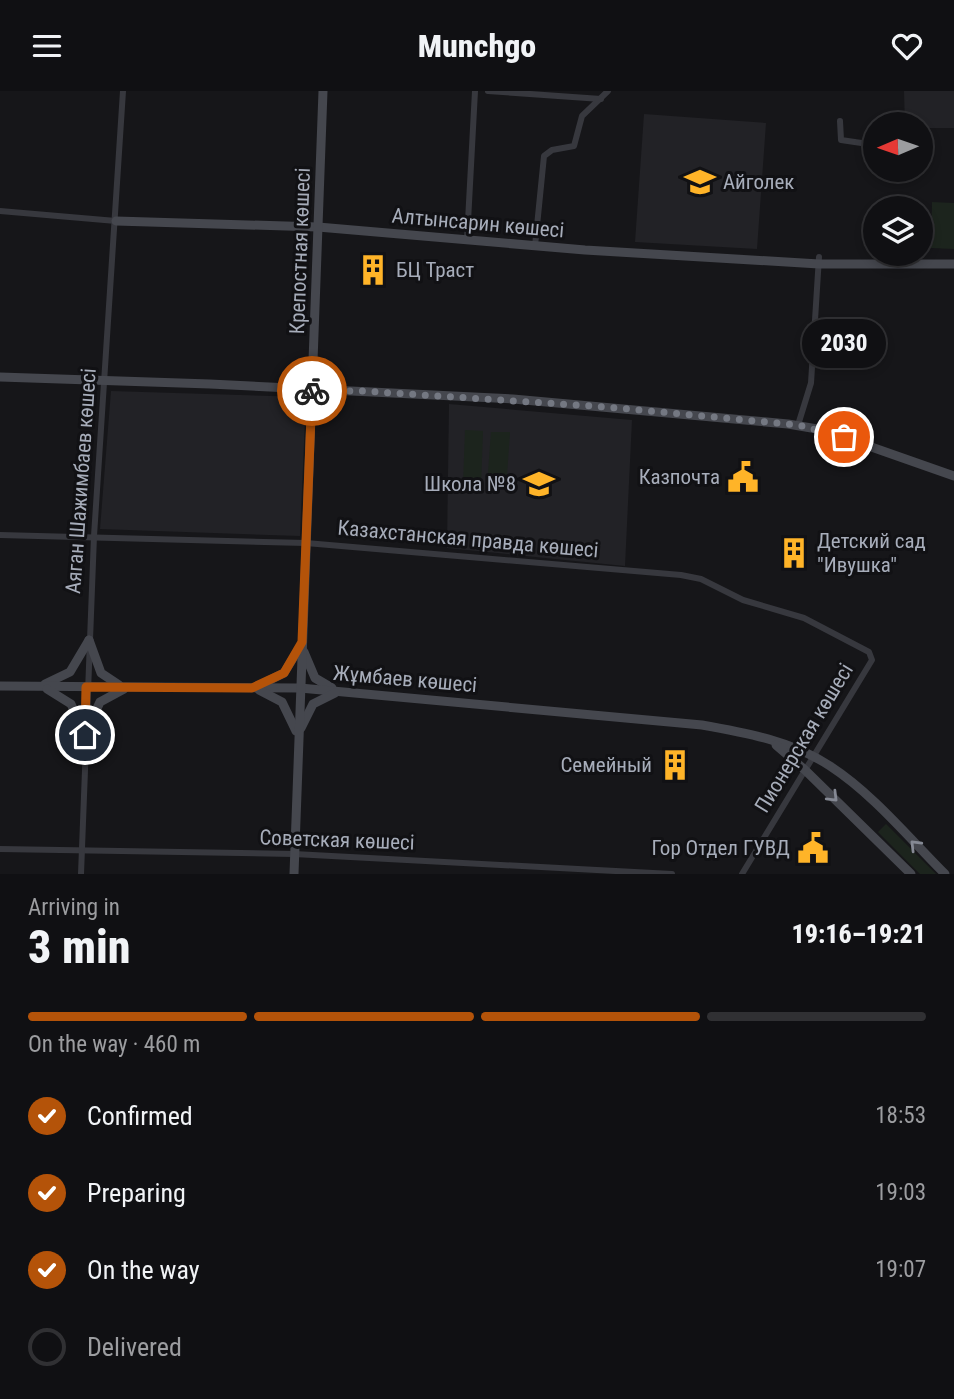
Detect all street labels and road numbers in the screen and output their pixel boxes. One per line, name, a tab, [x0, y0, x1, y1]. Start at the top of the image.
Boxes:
street label: Крепостная көшесі	[285, 167, 315, 335]
street label: Алтынсарин көшесі	[391, 204, 565, 242]
street label: Аяган Шажимбаев көшесі	[61, 367, 101, 595]
street label: Казахстанская правда көшесі	[337, 516, 599, 562]
street label: Пионерская көшесі	[750, 659, 858, 817]
street label: Жұмбаев көшесі	[332, 661, 478, 697]
street label: Советская көшесі	[259, 825, 415, 855]

